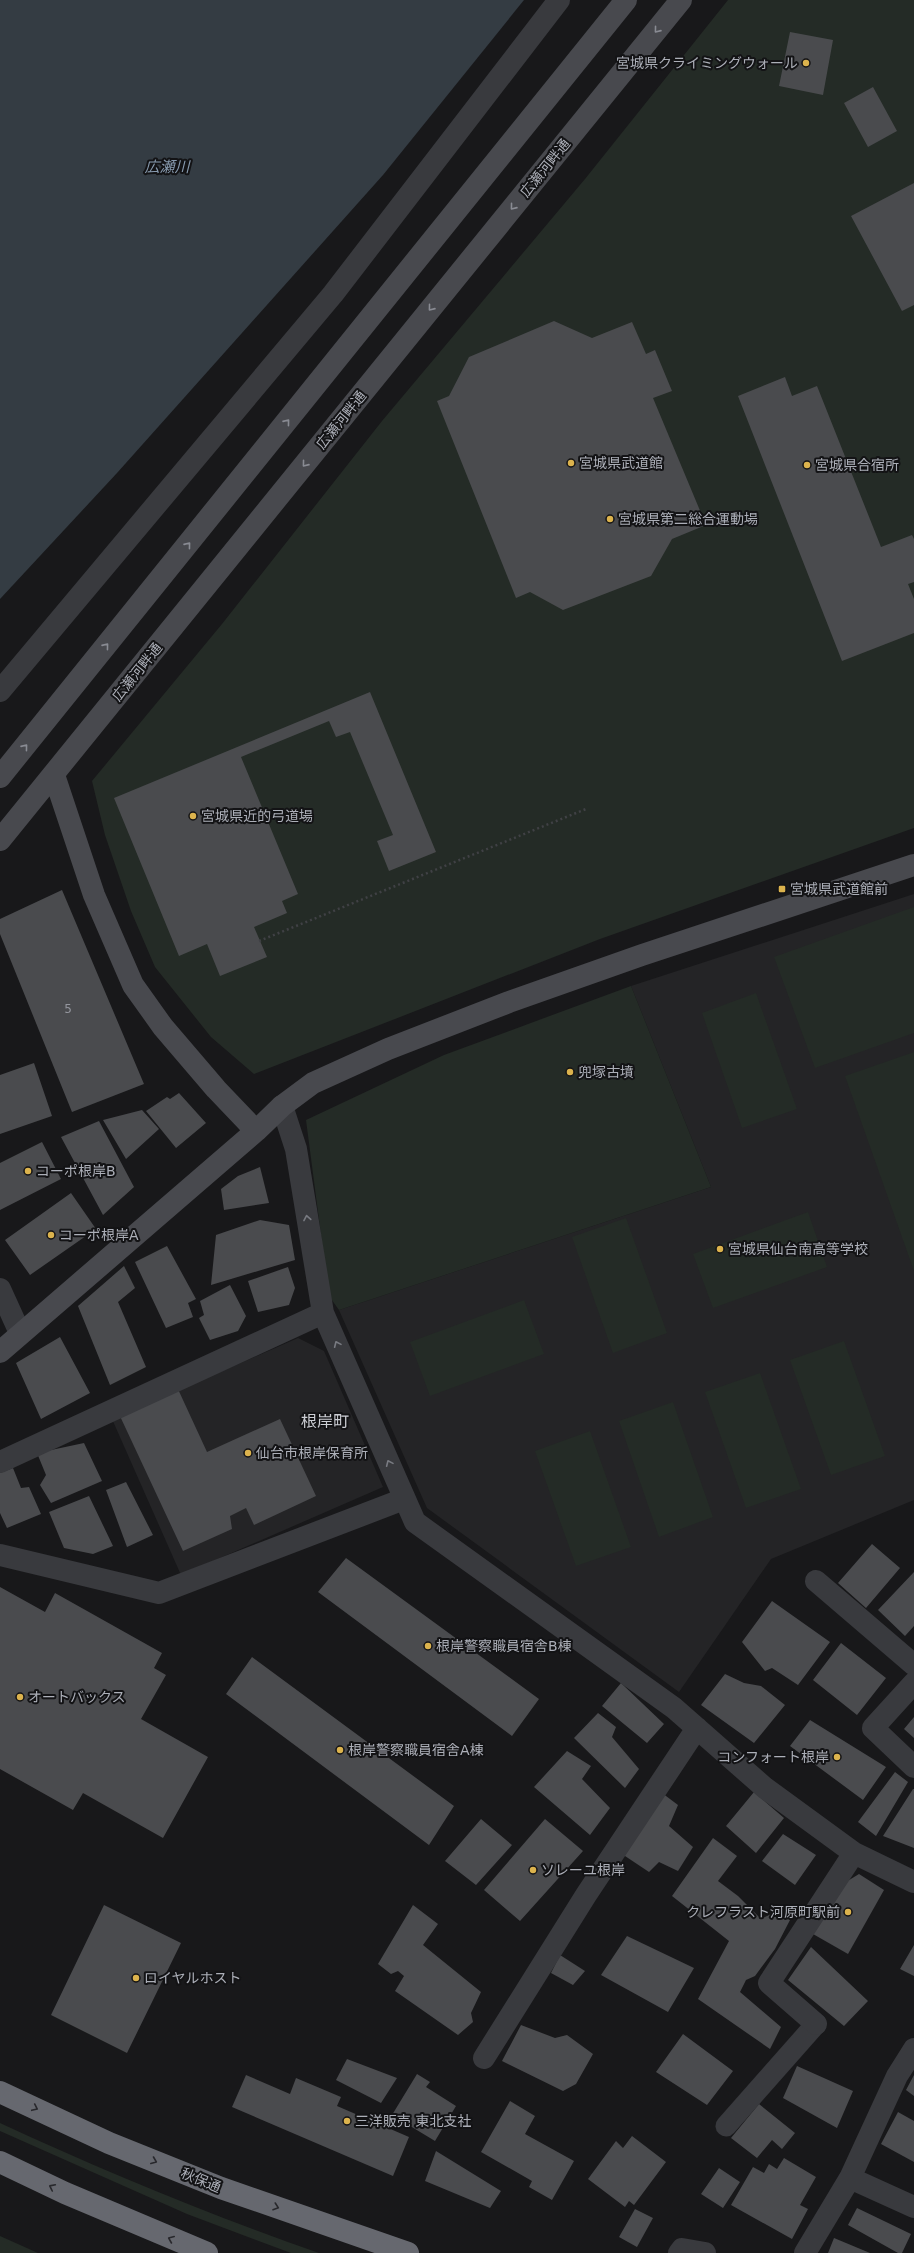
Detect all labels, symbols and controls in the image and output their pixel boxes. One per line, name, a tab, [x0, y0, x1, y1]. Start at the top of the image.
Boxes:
one-way arrow	[654, 26, 661, 33]
place label: 宮城県クライミングウォール	[616, 55, 798, 71]
marker: 宮城県クライミングウォール	[801, 58, 811, 68]
street label: 広瀬河畔通	[517, 136, 573, 200]
water label: 広瀬川	[144, 158, 191, 176]
one-way arrow	[511, 203, 518, 210]
one-way arrow	[429, 304, 436, 311]
street label: 広瀬河畔通	[313, 388, 369, 452]
one-way arrow	[282, 419, 289, 426]
place label: 宮城県武道館	[579, 455, 663, 471]
place label: 宮城県合宿所	[815, 457, 899, 473]
marker: 宮城県武道館	[566, 458, 576, 468]
one-way arrow	[303, 459, 310, 466]
marker: 宮城県合宿所	[802, 460, 812, 470]
place label: 宮城県第二総合運動場	[618, 511, 758, 527]
marker: 宮城県第二総合運動場	[605, 514, 615, 524]
one-way arrow	[183, 542, 190, 550]
street label: 広瀬河畔通	[109, 640, 165, 704]
one-way arrow	[102, 644, 109, 651]
one-way arrow	[20, 745, 27, 752]
place label: 宮城県近的弓道場	[201, 808, 313, 824]
marker: 宮城県近的弓道場	[188, 811, 198, 821]
place label: 宮城県武道館前	[790, 881, 888, 897]
marker: 宮城県武道館前	[777, 884, 787, 894]
house number: 5	[64, 1002, 72, 1016]
place label: 兜塚古墳	[578, 1064, 634, 1080]
marker: 兜塚古墳	[565, 1067, 575, 1077]
place label: コーポ根岸B	[36, 1163, 116, 1179]
marker: コーポ根岸B	[23, 1166, 33, 1176]
one-way arrow	[304, 1215, 312, 1221]
place label: コーポ根岸A	[59, 1227, 139, 1243]
marker: コーポ根岸A	[46, 1230, 56, 1240]
place label: 宮城県仙台南高等学校	[728, 1241, 868, 1257]
marker: 宮城県仙台南高等学校	[715, 1244, 725, 1254]
one-way arrow	[334, 1340, 342, 1348]
district label: 根岸町	[301, 1412, 349, 1431]
place label: 仙台市根岸保育所	[256, 1445, 368, 1461]
marker: 仙台市根岸保育所	[243, 1448, 253, 1458]
one-way arrow	[386, 1460, 394, 1467]
place label: 根岸警察職員宿舎B棟	[436, 1638, 572, 1654]
marker: 根岸警察職員宿舎B棟	[423, 1641, 433, 1651]
place label: オートバックス	[28, 1689, 126, 1705]
marker: オートバックス	[15, 1692, 25, 1702]
place label: 根岸警察職員宿舎A棟	[348, 1742, 484, 1758]
marker: 根岸警察職員宿舎A棟	[335, 1745, 345, 1755]
place label: コンフォート根岸	[717, 1749, 829, 1765]
marker: コンフォート根岸	[832, 1752, 842, 1762]
place label: ソレーユ根岸	[541, 1862, 625, 1878]
marker: ソレーユ根岸	[528, 1865, 538, 1875]
place label: クレフラスト河原町駅前	[686, 1904, 840, 1920]
marker: クレフラスト河原町駅前	[843, 1907, 853, 1917]
place label: ロイヤルホスト	[144, 1970, 242, 1986]
marker: ロイヤルホスト	[131, 1973, 141, 1983]
one-way arrow	[32, 2104, 39, 2112]
place label: 三洋販売 東北支社	[355, 2113, 471, 2129]
marker: 三洋販売 東北支社	[342, 2116, 352, 2126]
one-way arrow	[150, 2156, 158, 2164]
street label: 秋保通	[179, 2165, 223, 2195]
one-way arrow	[48, 2184, 56, 2192]
one-way arrow	[272, 2202, 279, 2211]
one-way arrow	[167, 2236, 175, 2244]

